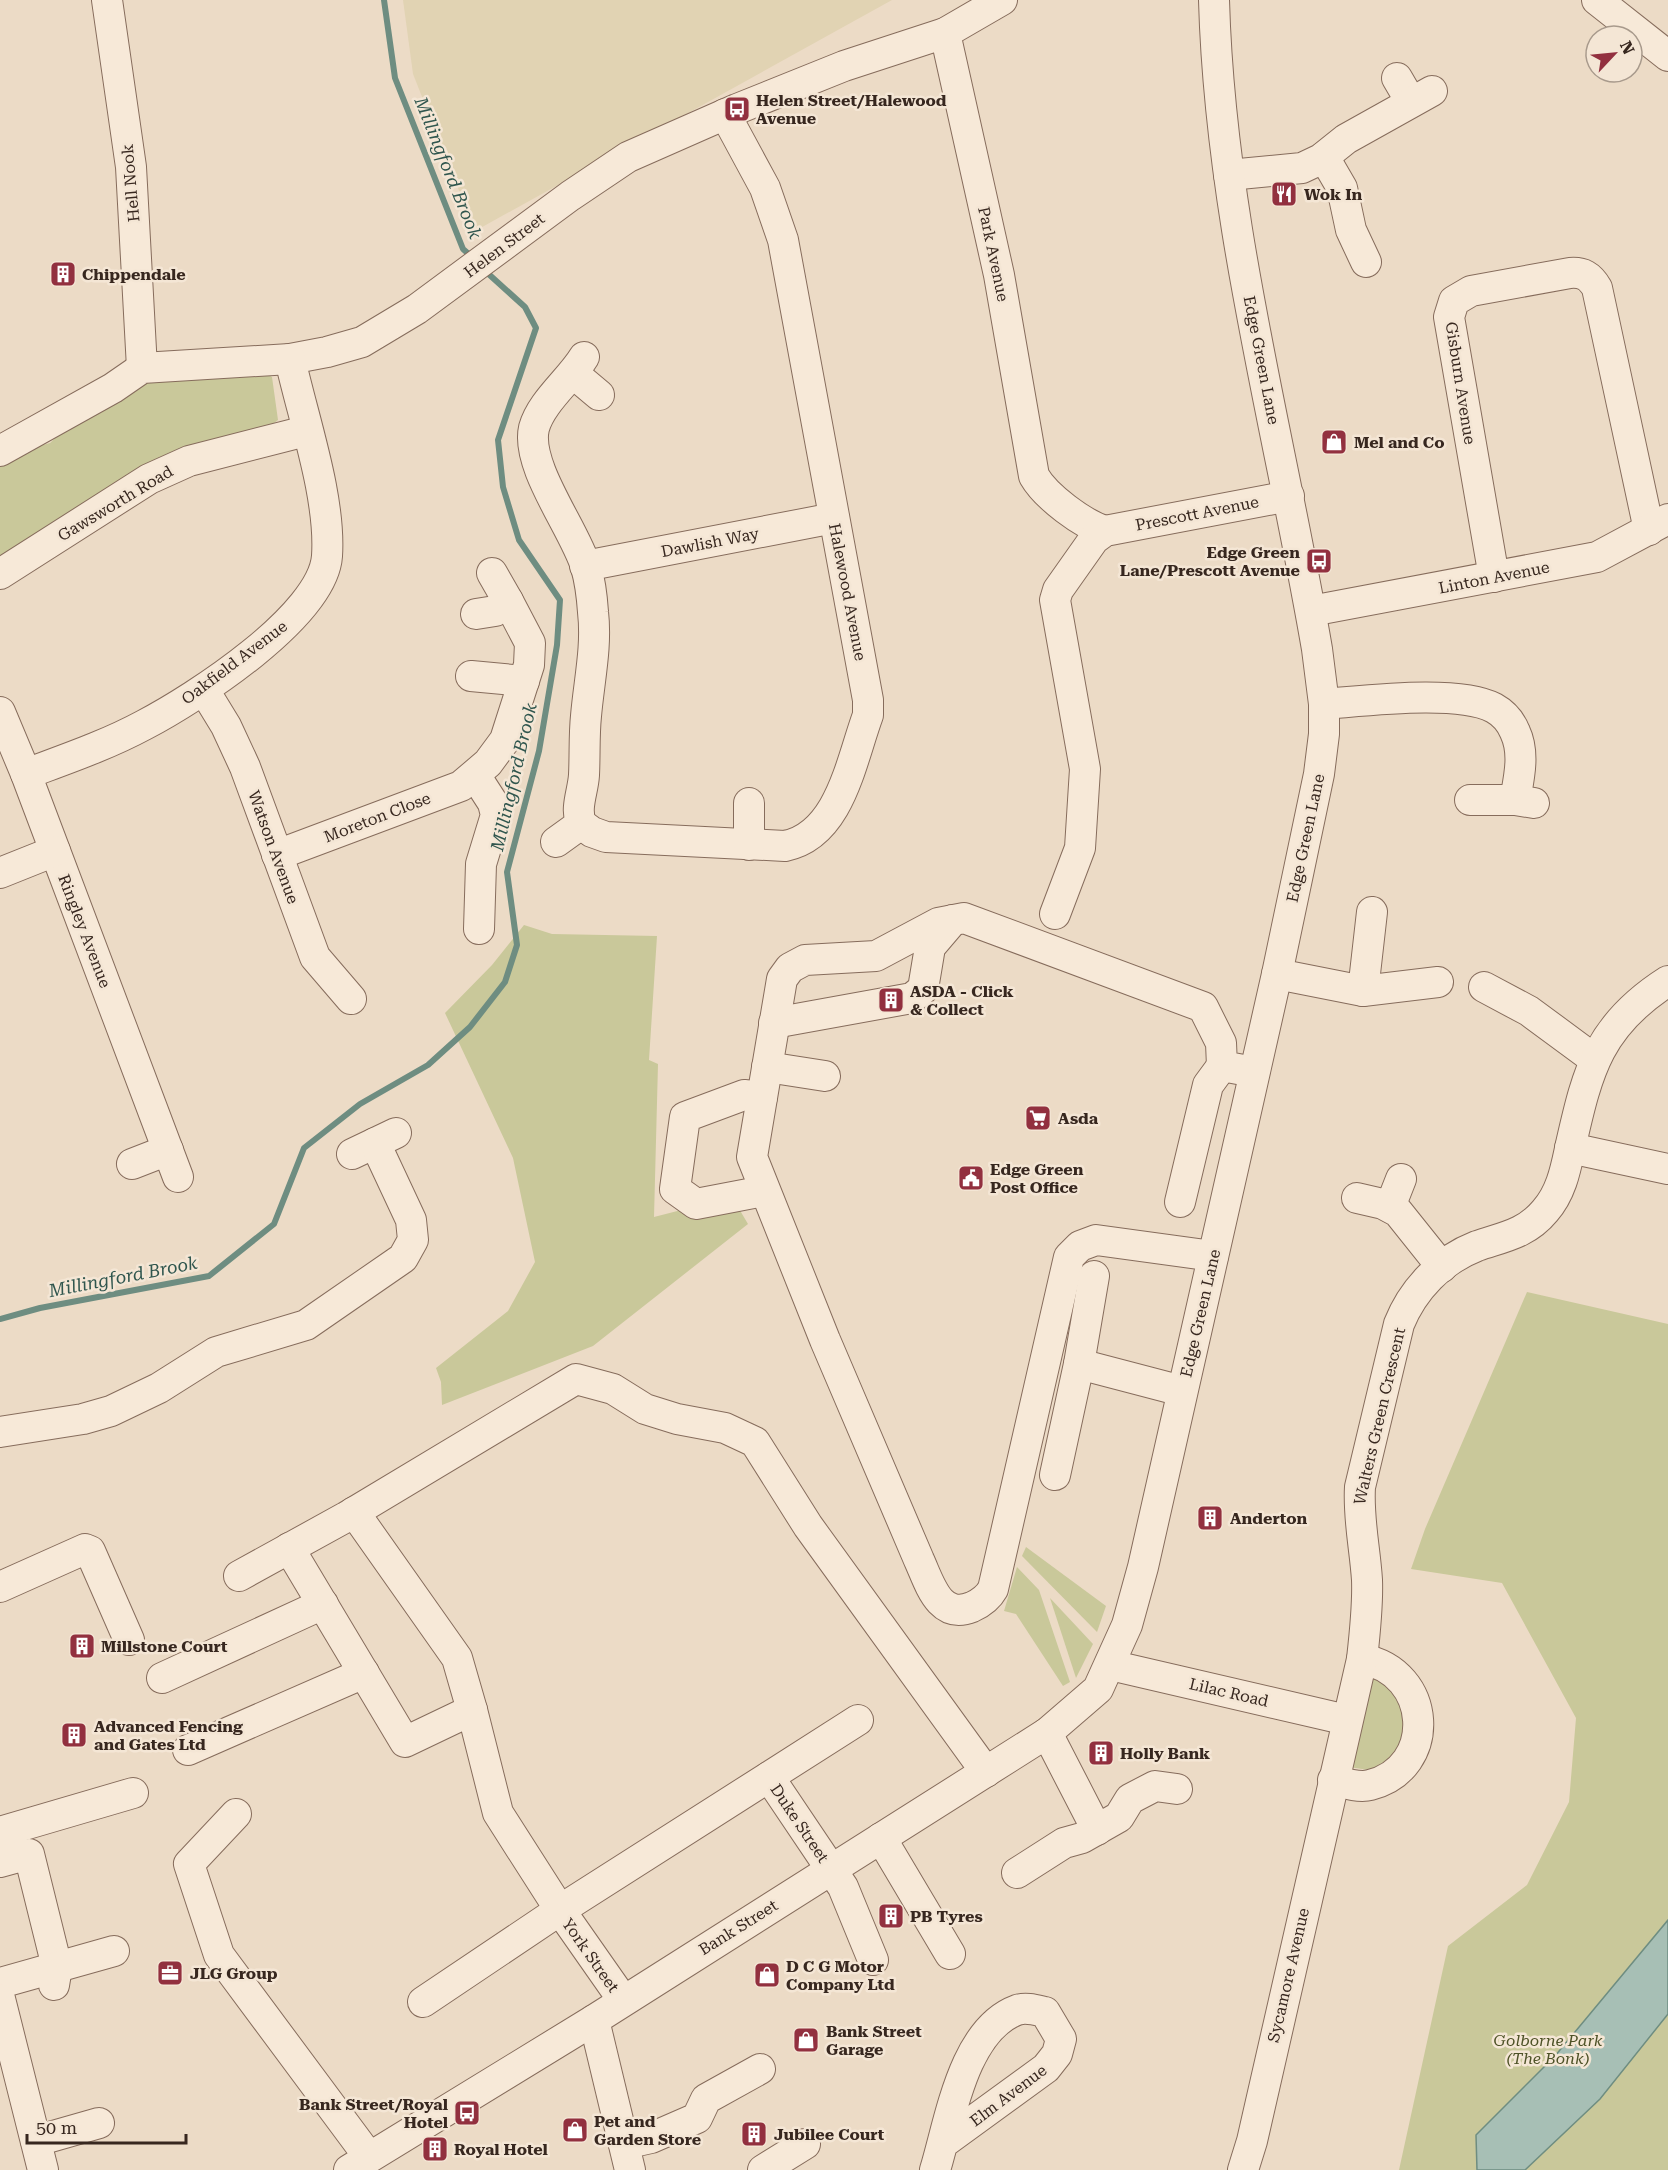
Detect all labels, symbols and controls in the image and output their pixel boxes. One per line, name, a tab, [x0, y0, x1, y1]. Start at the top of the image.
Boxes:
north arrow	[1584, 24, 1644, 84]
text: N	[1616, 38, 1638, 57]
place label: Helen Street/Halewood Avenue	[756, 91, 947, 128]
water label: Millingford Brook	[410, 93, 487, 242]
bus stop icon: Helen Street/Halewood Avenue	[722, 94, 752, 124]
street label: Hell Nook	[118, 143, 143, 223]
restaurant icon: Wok In	[1269, 179, 1299, 209]
place label: Wok In	[1304, 185, 1362, 204]
street label: Park Avenue	[974, 205, 1013, 304]
street label: Helen Street	[460, 209, 548, 282]
building icon: Chippendale	[48, 259, 78, 289]
place label: Chippendale	[82, 265, 186, 284]
street label: Edge Green Lane	[1240, 294, 1283, 426]
street label: Gisburn Avenue	[1441, 320, 1480, 446]
shop icon: Mel and Co	[1319, 427, 1349, 457]
place label: Mel and Co	[1354, 433, 1444, 452]
street label: Gawsworth Road	[54, 462, 176, 545]
street label: Prescott Avenue	[1134, 492, 1261, 535]
street label: Halewood Avenue	[825, 522, 870, 663]
street label: Dawlish Way	[660, 524, 761, 561]
place label: Edge Green Lane/Prescott Avenue	[1120, 543, 1300, 580]
bus stop icon: Edge Green Lane/Prescott Avenue	[1304, 546, 1334, 576]
street label: Linton Avenue	[1437, 557, 1551, 598]
street label: Oakfield Avenue	[178, 616, 291, 708]
water label: Millingford Brook	[486, 701, 541, 854]
street label: Edge Green Lane	[1283, 772, 1328, 904]
street label: Watson Avenue	[244, 788, 303, 907]
street label: Moreton Close	[321, 788, 433, 847]
street label: Ringley Avenue	[54, 872, 115, 991]
place label: ASDA - Click & Collect	[910, 982, 1014, 1019]
building icon: ASDA - Click & Collect	[876, 985, 906, 1015]
supermarket icon: Asda	[1023, 1103, 1053, 1133]
place label: Asda	[1058, 1109, 1099, 1128]
place label: Edge Green Post Office	[990, 1160, 1084, 1197]
public building icon: Edge Green Post Office	[956, 1163, 986, 1193]
street label: Edge Green Lane	[1177, 1247, 1225, 1379]
water label: Millingford Brook	[46, 1252, 199, 1301]
street label: Walters Green Crescent	[1350, 1326, 1409, 1507]
building icon: Anderton	[1195, 1503, 1225, 1533]
place label: Anderton	[1230, 1509, 1307, 1528]
building icon: Millstone Court	[67, 1631, 97, 1661]
place label: Millstone Court	[101, 1637, 228, 1656]
street label: Lilac Road	[1187, 1674, 1270, 1711]
place label: Advanced Fencing and Gates Ltd	[94, 1717, 243, 1754]
building icon: Advanced Fencing and Gates Ltd	[59, 1720, 89, 1750]
building icon: Holly Bank	[1086, 1738, 1116, 1768]
place label: Holly Bank	[1120, 1744, 1210, 1763]
street label: Duke Street	[766, 1780, 833, 1866]
street label: Bank Street	[695, 1896, 781, 1959]
building icon: PB Tyres	[876, 1901, 906, 1931]
street label: Sycamore Avenue	[1264, 1906, 1313, 2044]
place label: PB Tyres	[910, 1907, 983, 1926]
street label: York Street	[558, 1915, 623, 1996]
place label: D C G Motor Company Ltd	[786, 1957, 895, 1994]
office icon: JLG Group	[155, 1958, 185, 1988]
shop icon: D C G Motor Company Ltd	[752, 1960, 782, 1990]
place label: JLG Group	[190, 1964, 278, 1983]
place label: Bank Street Garage	[826, 2022, 922, 2059]
shop icon: Bank Street Garage	[791, 2025, 821, 2055]
park label: Golborne Park (The Bonk)	[1494, 2031, 1603, 2068]
street label: Elm Avenue	[966, 2060, 1051, 2130]
place label: Bank Street/Royal Hotel	[299, 2095, 449, 2132]
bus stop icon: Bank Street/Royal Hotel	[452, 2098, 482, 2128]
scale bar	[27, 2107, 186, 2145]
place label: Pet and Garden Store	[594, 2112, 701, 2149]
shop icon: Pet and Garden Store	[560, 2115, 590, 2145]
text: 50 m	[36, 2117, 77, 2138]
building icon: Jubilee Court	[739, 2119, 769, 2149]
place label: Jubilee Court	[774, 2125, 885, 2144]
building icon: Royal Hotel	[420, 2134, 450, 2164]
place label: Royal Hotel	[454, 2140, 549, 2159]

